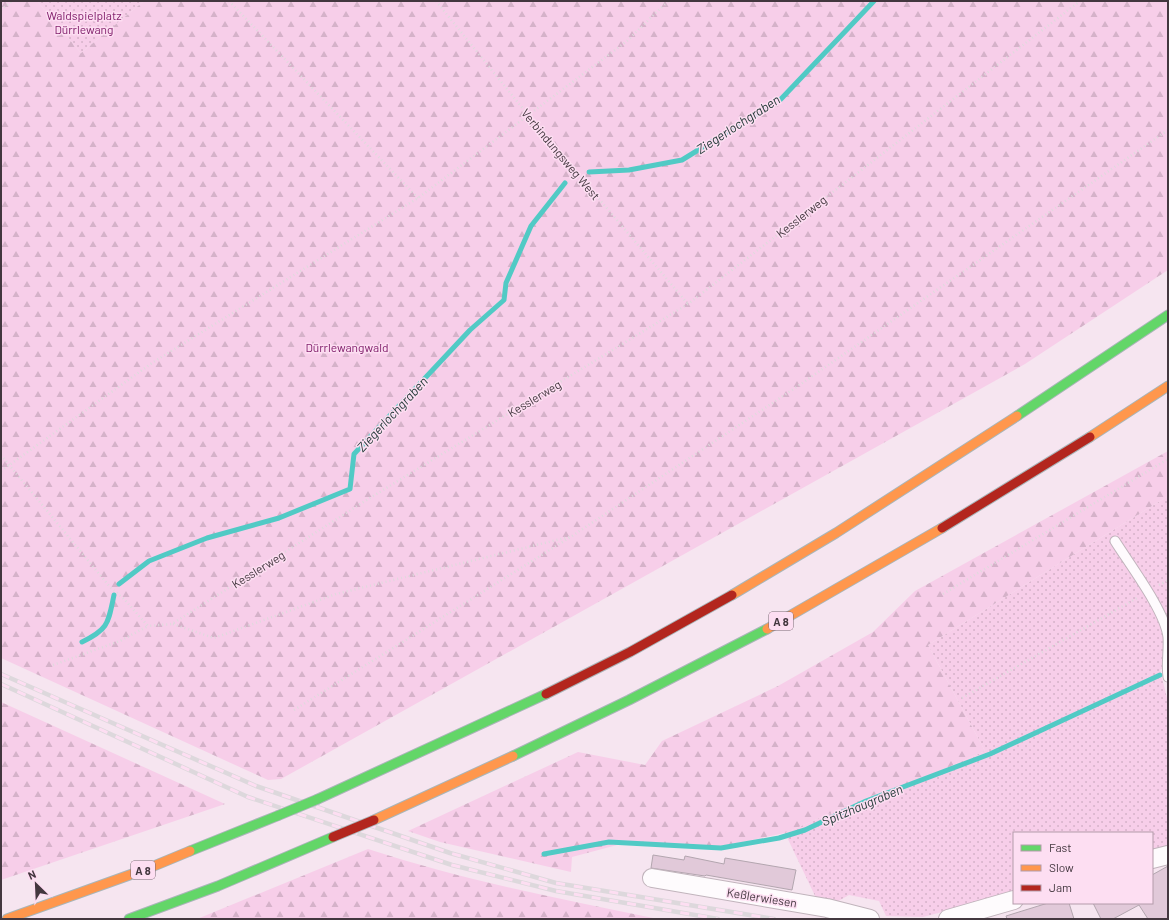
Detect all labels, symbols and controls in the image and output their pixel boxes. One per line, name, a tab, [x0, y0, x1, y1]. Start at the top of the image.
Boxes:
park label: Waldspielplatz Dürrlewang	[46, 8, 122, 36]
water label: Ziegerlochgraben	[693, 91, 783, 157]
street label: Verbindungsweg West	[519, 106, 603, 202]
street label: Kesslerweg	[773, 192, 829, 240]
park label: Dürrlewangwald	[306, 340, 388, 354]
water label: Ziegerlochgraben	[353, 373, 431, 455]
street label: Kesslerweg	[505, 377, 563, 419]
street label: Kesslerweg	[229, 547, 287, 591]
road number: A 8	[769, 612, 793, 630]
water label: Spitzhaugraben	[819, 781, 905, 829]
legend	[1013, 832, 1153, 904]
text: Fast	[1049, 840, 1072, 854]
text: Slow	[1049, 860, 1074, 874]
road number: A 8	[131, 861, 155, 879]
north arrow	[16, 864, 56, 904]
text: N	[26, 867, 38, 882]
text: Jam	[1049, 880, 1072, 894]
street label: Keßlerwiesen	[726, 885, 798, 909]

